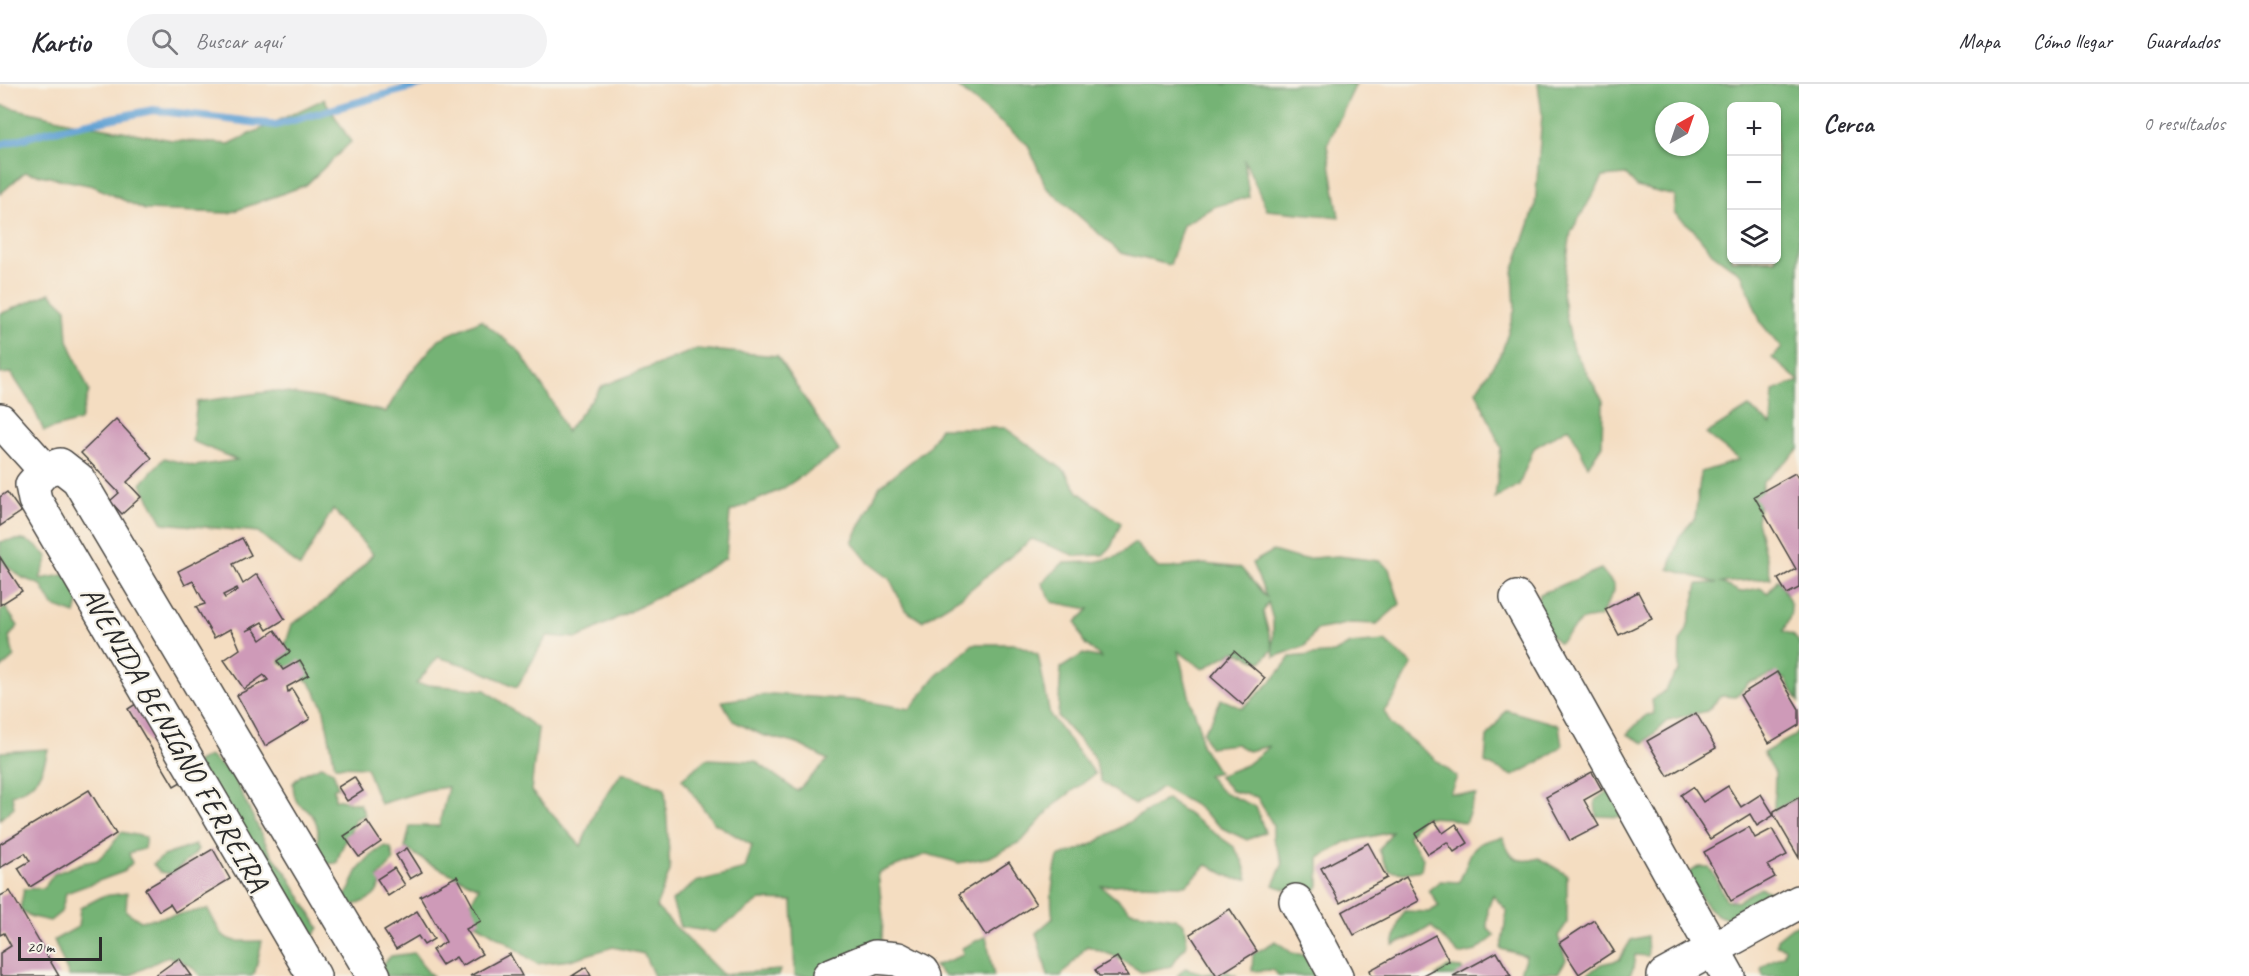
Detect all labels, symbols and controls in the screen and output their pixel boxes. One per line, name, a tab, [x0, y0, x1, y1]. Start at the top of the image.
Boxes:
search box	[127, 14, 547, 68]
text: Kartio	[30, 24, 91, 59]
icon: search	[148, 25, 181, 58]
text: Buscar aquí	[196, 27, 282, 55]
text: Mapa	[1959, 28, 2000, 54]
text: Cómo llegar	[2033, 28, 2112, 54]
text: Guardados	[2145, 28, 2219, 54]
north arrow	[1655, 102, 1709, 156]
map controls	[1727, 102, 1781, 264]
button: +	[1727, 102, 1781, 156]
text: Cerca	[1823, 107, 1873, 140]
text: 0 resultados	[2143, 111, 2225, 136]
button: −	[1727, 156, 1781, 210]
button: layers	[1727, 210, 1781, 264]
street label: AVENIDA BENIGNO FERREIRA	[72, 579, 278, 898]
scale bar	[18, 934, 102, 962]
text: 20 m	[27, 937, 54, 957]

